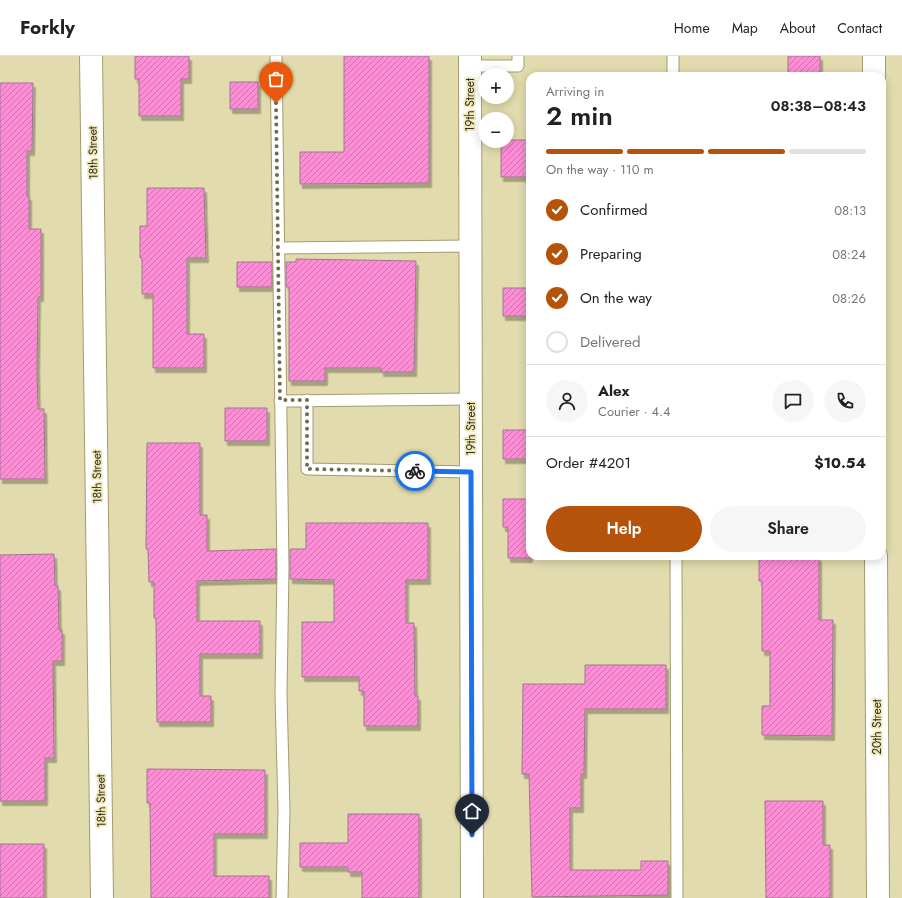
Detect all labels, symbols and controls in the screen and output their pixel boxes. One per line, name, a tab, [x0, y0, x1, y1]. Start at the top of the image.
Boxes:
text: Forkly	[20, 14, 75, 41]
text: Home	[674, 18, 710, 38]
text: Map	[732, 18, 758, 38]
text: About	[780, 18, 815, 38]
text: Contact	[837, 18, 882, 38]
pin	[259, 62, 293, 103]
icon: bag	[265, 68, 287, 90]
map controls	[478, 68, 514, 148]
button: +	[478, 68, 514, 104]
street label: 19th Street	[461, 78, 479, 132]
text: Arriving in	[546, 82, 604, 101]
text: 08:38–08:43	[771, 95, 866, 117]
text: 2 min	[546, 97, 613, 135]
button: −	[478, 112, 514, 148]
street label: 18th Street	[84, 126, 102, 180]
text: On the way · 110 m	[546, 160, 654, 179]
icon: check	[546, 199, 568, 221]
text: Confirmed	[580, 199, 648, 221]
text: 08:13	[834, 201, 866, 220]
icon: check	[546, 243, 568, 265]
text: Preparing	[580, 243, 642, 265]
text: 08:24	[832, 245, 866, 264]
icon: check	[546, 287, 568, 309]
text: On the way	[580, 287, 652, 309]
text: 08:26	[832, 289, 866, 308]
text: Delivered	[580, 331, 641, 353]
button: person	[546, 380, 588, 422]
text: Alex	[598, 380, 629, 402]
button: chat	[772, 380, 814, 422]
button: phone	[824, 380, 866, 422]
street label: 19th Street	[462, 402, 480, 456]
text: Courier · 4.4	[598, 402, 671, 421]
street label: 18th Street	[88, 450, 106, 504]
courier	[395, 451, 435, 491]
text: Order #4201	[546, 452, 631, 474]
text: $10.54	[814, 452, 866, 474]
icon: bike	[404, 460, 426, 482]
button: Help	[546, 506, 702, 552]
button: Share	[710, 506, 866, 552]
street label: 20th Street	[868, 699, 886, 755]
street label: 18th Street	[92, 774, 110, 828]
pin	[455, 794, 489, 835]
icon: home	[461, 800, 483, 822]

